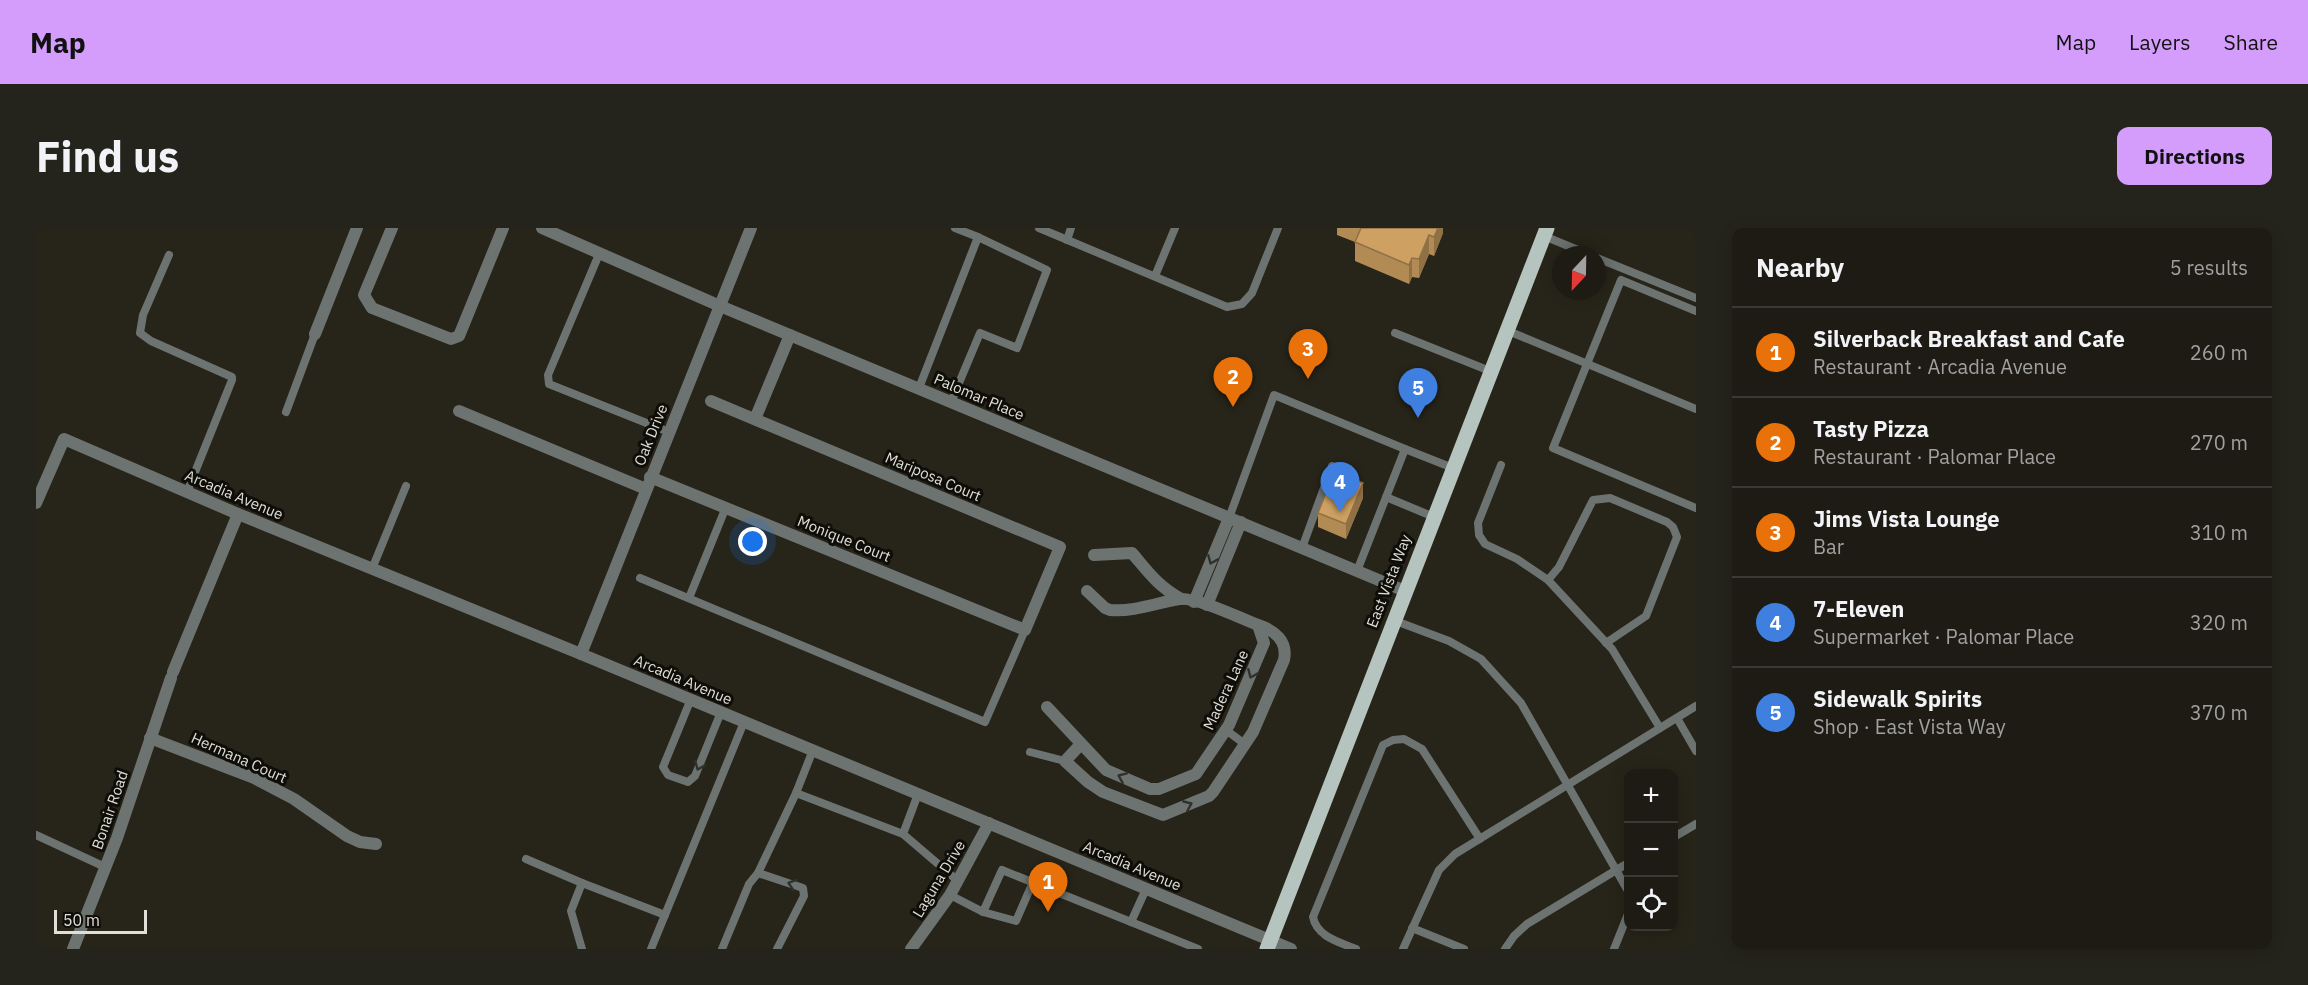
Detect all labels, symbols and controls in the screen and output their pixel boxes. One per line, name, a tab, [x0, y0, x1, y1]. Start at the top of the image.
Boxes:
text: Map	[30, 24, 86, 61]
text: Map	[2056, 28, 2096, 56]
text: Layers	[2129, 28, 2191, 56]
text: Share	[2224, 28, 2278, 56]
button: Directions	[2117, 127, 2272, 185]
text: Find us	[36, 129, 179, 184]
north arrow	[1552, 246, 1606, 300]
text: Nearby	[1756, 250, 1844, 284]
text: 5 results	[2170, 254, 2248, 281]
text: Silverback Breakfast and Cafe	[1813, 324, 2125, 353]
pin: 3	[1288, 330, 1328, 379]
text: 1	[1770, 339, 1782, 366]
text: 260 m	[2190, 339, 2248, 366]
text: Restaurant · Arcadia Avenue	[1813, 353, 2067, 380]
pin: 2	[1214, 358, 1252, 407]
pin: 5	[1398, 368, 1438, 418]
street label: Palomar Place	[931, 369, 1027, 424]
street label: Oak Drive	[630, 401, 671, 468]
text: Tasty Pizza	[1813, 414, 1929, 443]
text: 2	[1770, 429, 1782, 456]
text: 270 m	[2190, 429, 2248, 456]
text: Restaurant · Palomar Place	[1813, 443, 2056, 470]
street label: Mariposa Court	[882, 448, 984, 505]
pin: 4	[1320, 462, 1360, 512]
street label: Arcadia Avenue	[182, 465, 286, 524]
text: Jims Vista Lounge	[1813, 504, 2000, 533]
street label: Monique Court	[795, 511, 894, 566]
text: 3	[1770, 519, 1782, 546]
text: 310 m	[2190, 519, 2248, 546]
your location	[738, 527, 767, 556]
street label: East Vista Way	[1362, 531, 1415, 630]
text: Bar	[1813, 533, 1844, 560]
one-way arrow	[1207, 554, 1219, 565]
text: 7-Eleven	[1813, 594, 1904, 623]
text: 4	[1770, 609, 1782, 636]
text: 320 m	[2190, 609, 2248, 636]
text: Supermarket · Palomar Place	[1813, 623, 2074, 650]
street label: Madera Lane	[1199, 647, 1252, 733]
street label: Arcadia Avenue	[631, 650, 735, 709]
one-way arrow	[1247, 667, 1259, 678]
text: Sidewalk Spirits	[1813, 684, 1982, 713]
text: 5	[1770, 699, 1782, 726]
text: 370 m	[2190, 699, 2248, 726]
text: Shop · East Vista Way	[1813, 713, 2006, 740]
street label: Hermana Court	[188, 728, 290, 787]
one-way arrow	[694, 760, 706, 771]
street label: Bonair Road	[87, 768, 132, 852]
map controls	[1624, 769, 1678, 931]
button: +	[1624, 769, 1678, 823]
one-way arrow	[1117, 772, 1128, 784]
one-way arrow	[1182, 800, 1193, 812]
button: −	[1624, 823, 1678, 877]
street label: Arcadia Avenue	[1080, 836, 1184, 895]
street label: Laguna Drive	[908, 837, 969, 921]
pin: 1	[1028, 862, 1068, 912]
button: locate	[1624, 877, 1678, 931]
one-way arrow	[787, 879, 798, 891]
scale bar	[54, 907, 147, 934]
text: 50 m	[63, 910, 100, 930]

